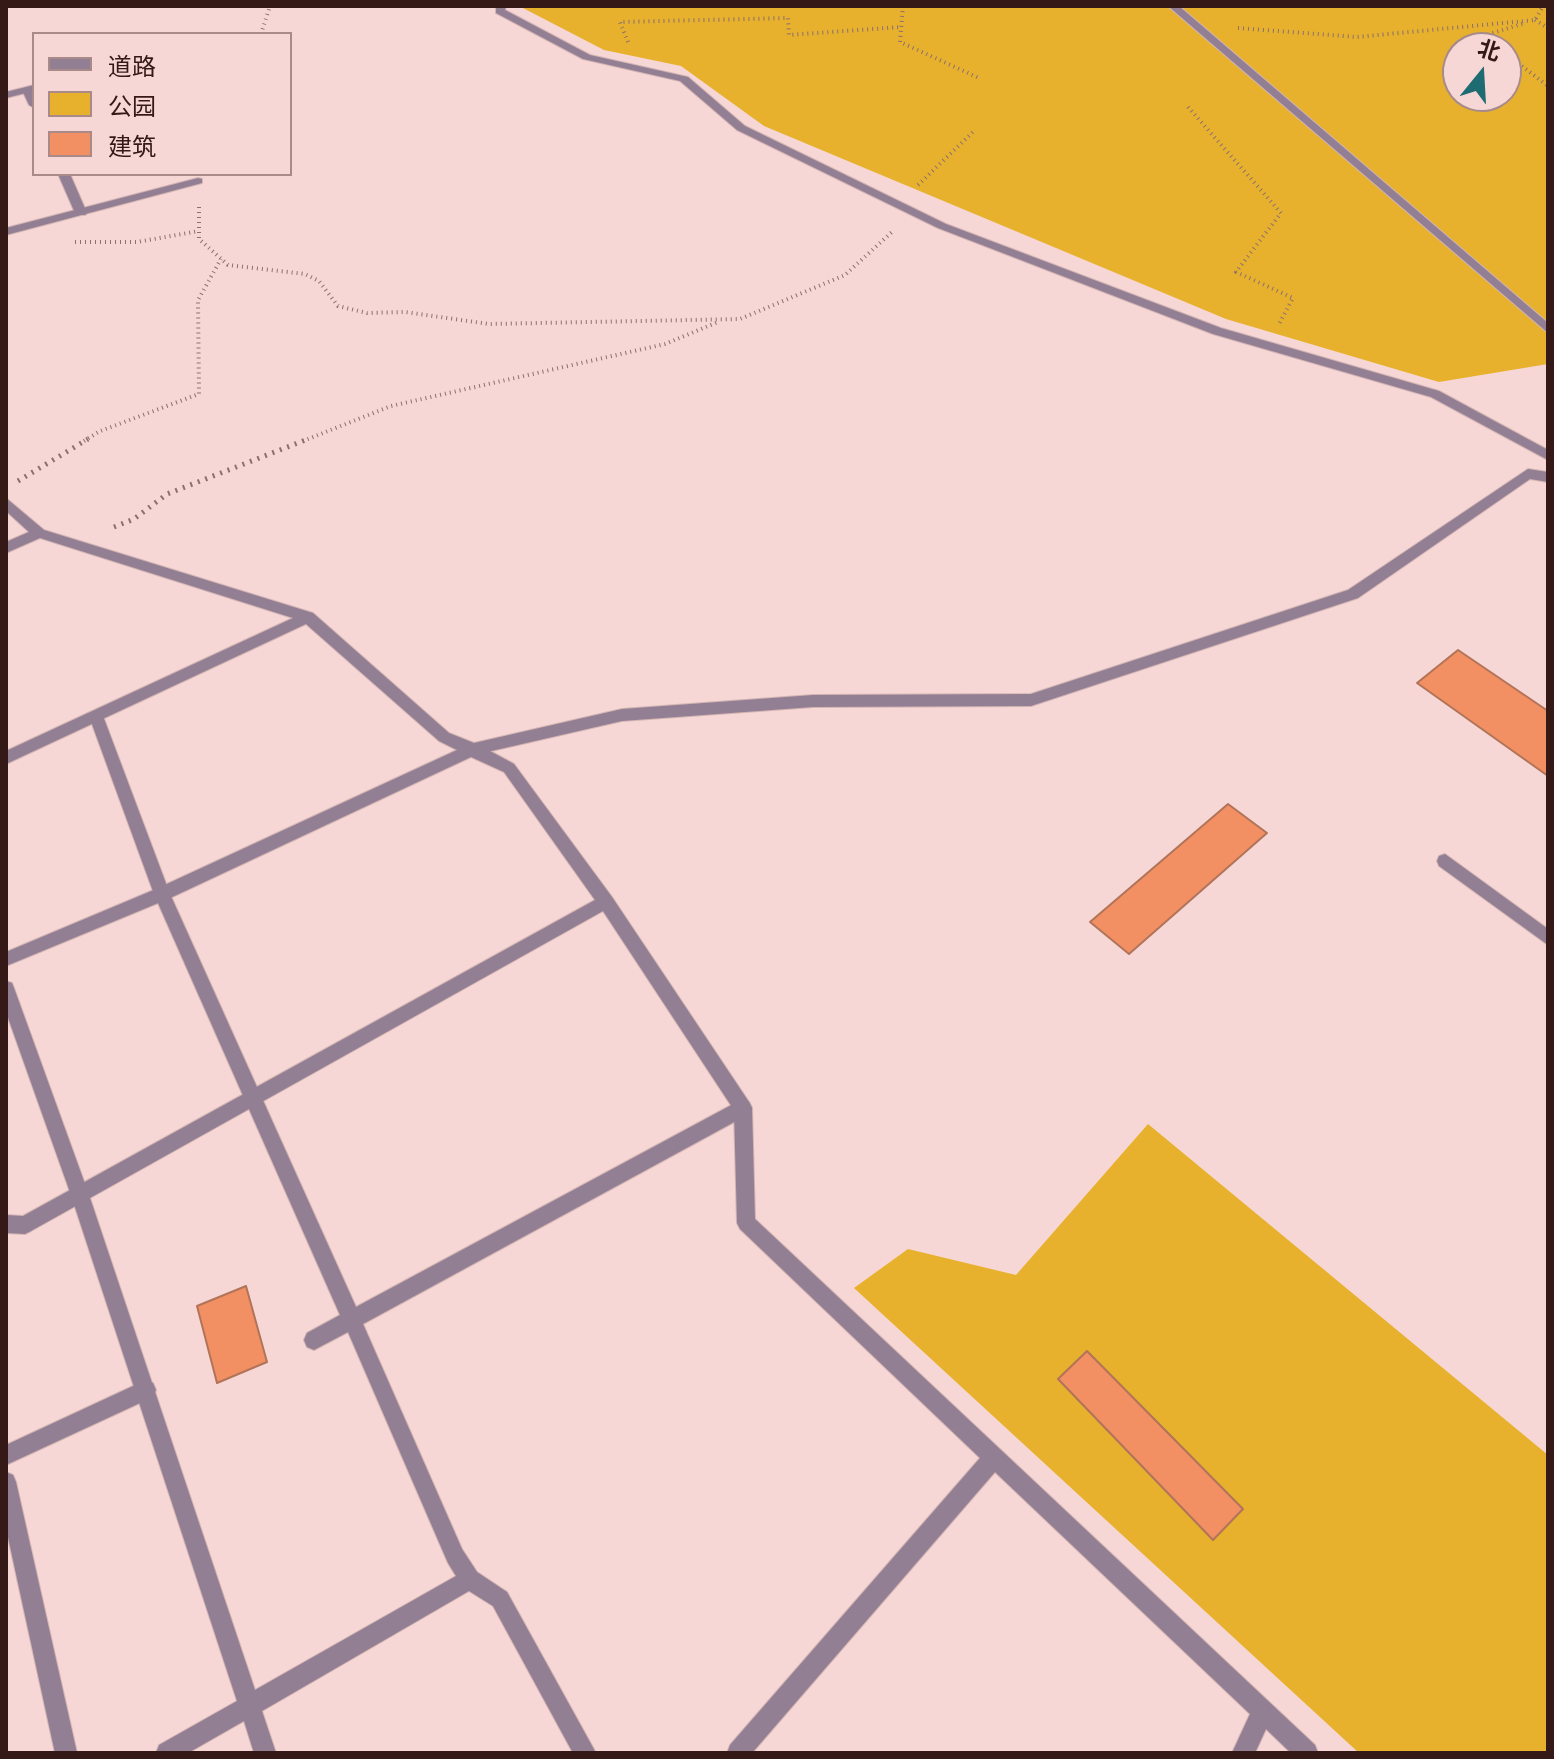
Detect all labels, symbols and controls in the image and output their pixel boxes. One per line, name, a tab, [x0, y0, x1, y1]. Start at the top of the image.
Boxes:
legend	[32, 32, 292, 176]
north arrow	[1442, 32, 1522, 112]
text: 北	[1475, 35, 1503, 66]
text: 道路	[108, 53, 156, 81]
text: 公园	[108, 93, 156, 121]
text: 建筑	[108, 133, 156, 161]

